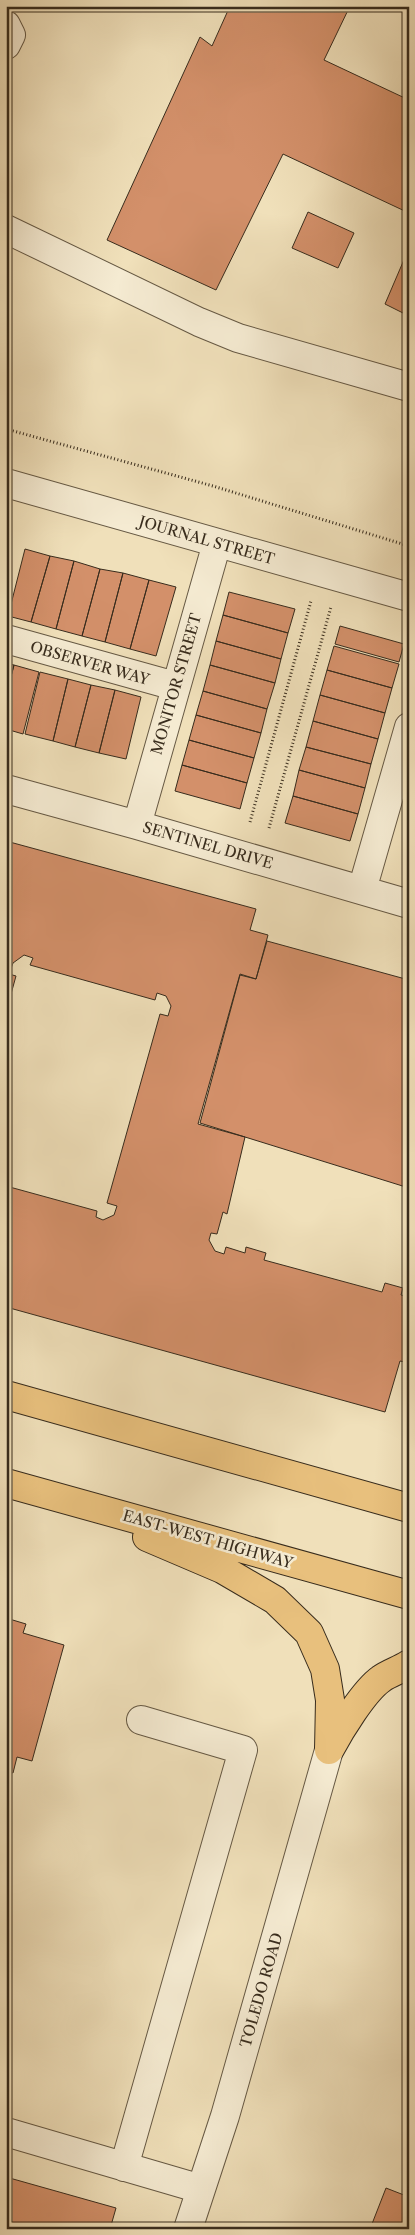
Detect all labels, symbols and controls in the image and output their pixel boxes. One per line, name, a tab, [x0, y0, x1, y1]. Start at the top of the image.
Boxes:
street label: JOURNAL STREET	[135, 511, 278, 569]
street label: MONITOR STREET	[147, 610, 206, 757]
street label: OBSERVER WAY	[28, 637, 152, 689]
street label: SENTINEL DRIVE	[141, 817, 275, 873]
street label: EAST-WEST HIGHWAY	[121, 1506, 296, 1573]
street label: TOLEDO ROAD	[236, 1930, 286, 2050]

